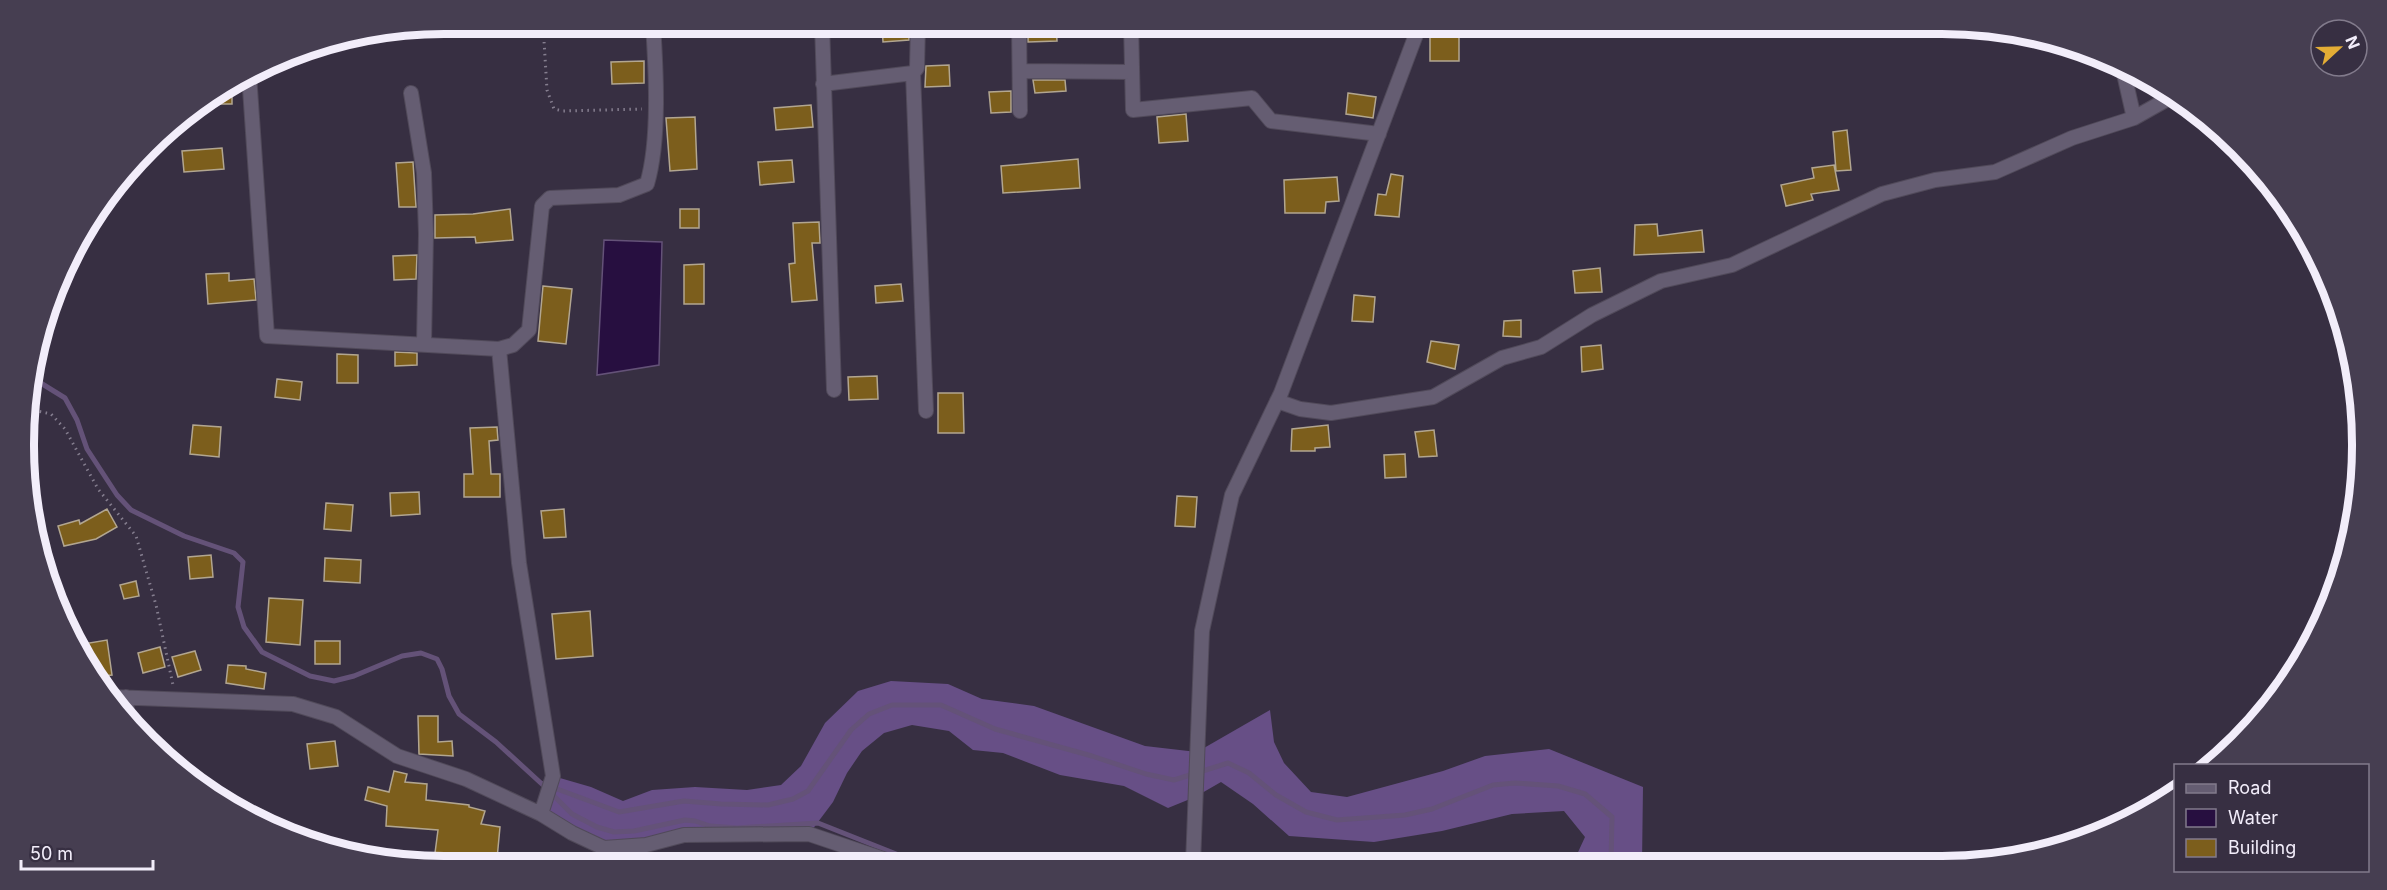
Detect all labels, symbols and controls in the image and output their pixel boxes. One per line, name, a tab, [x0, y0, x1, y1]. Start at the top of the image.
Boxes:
north arrow	[2309, 18, 2369, 78]
text: N	[2341, 33, 2364, 52]
legend	[2174, 764, 2369, 872]
text: Road	[2228, 777, 2271, 798]
text: Water	[2228, 807, 2278, 828]
scale bar	[21, 833, 153, 871]
text: Building	[2228, 837, 2296, 858]
text: 50 m	[30, 843, 73, 864]

